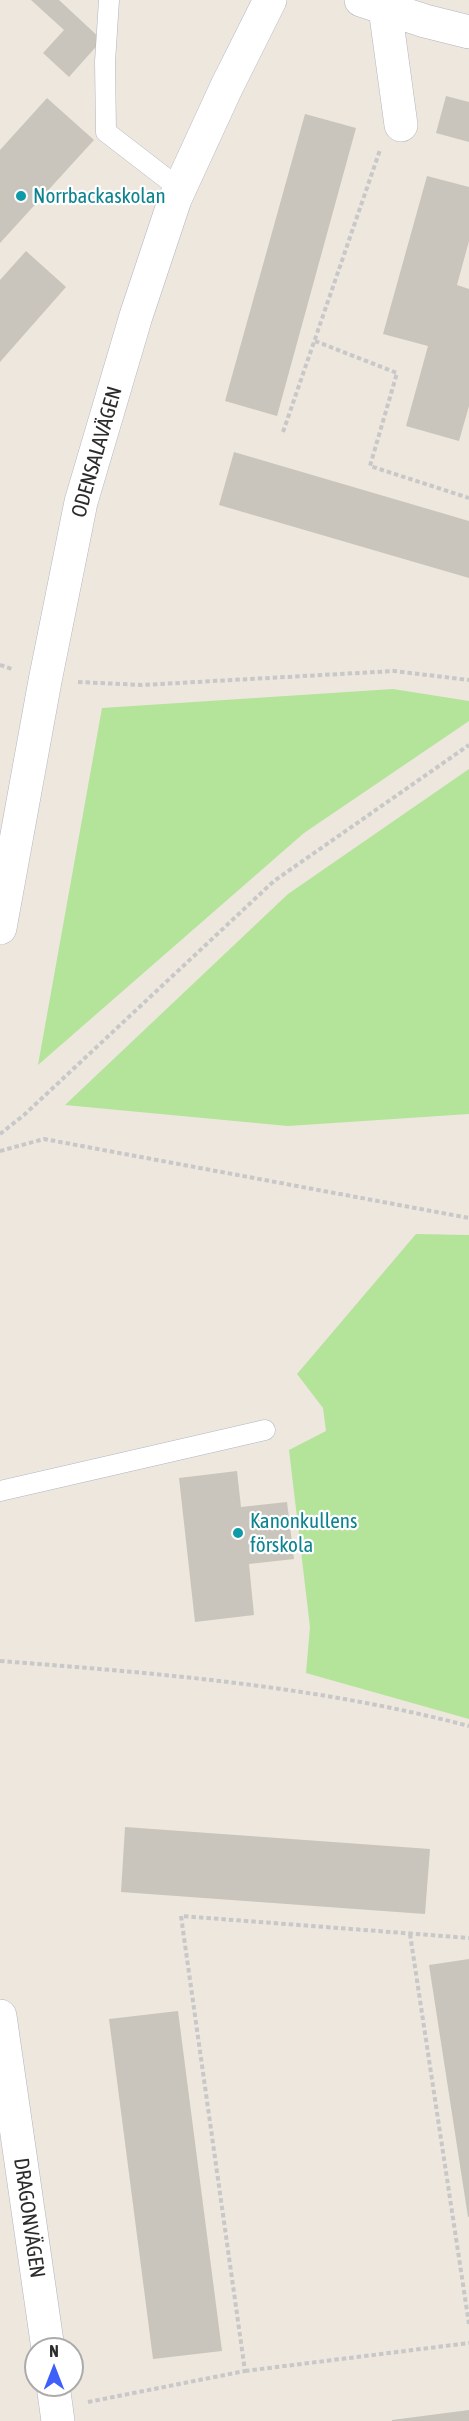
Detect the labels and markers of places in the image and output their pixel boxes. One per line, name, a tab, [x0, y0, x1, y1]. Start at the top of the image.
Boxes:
place label: Norrbackaskolan	[33, 183, 166, 209]
marker: Norrbackaskolan	[14, 189, 28, 203]
place label: Kanonkullens förskola	[250, 1508, 357, 1558]
marker: Kanonkullens förskola	[231, 1526, 245, 1540]

